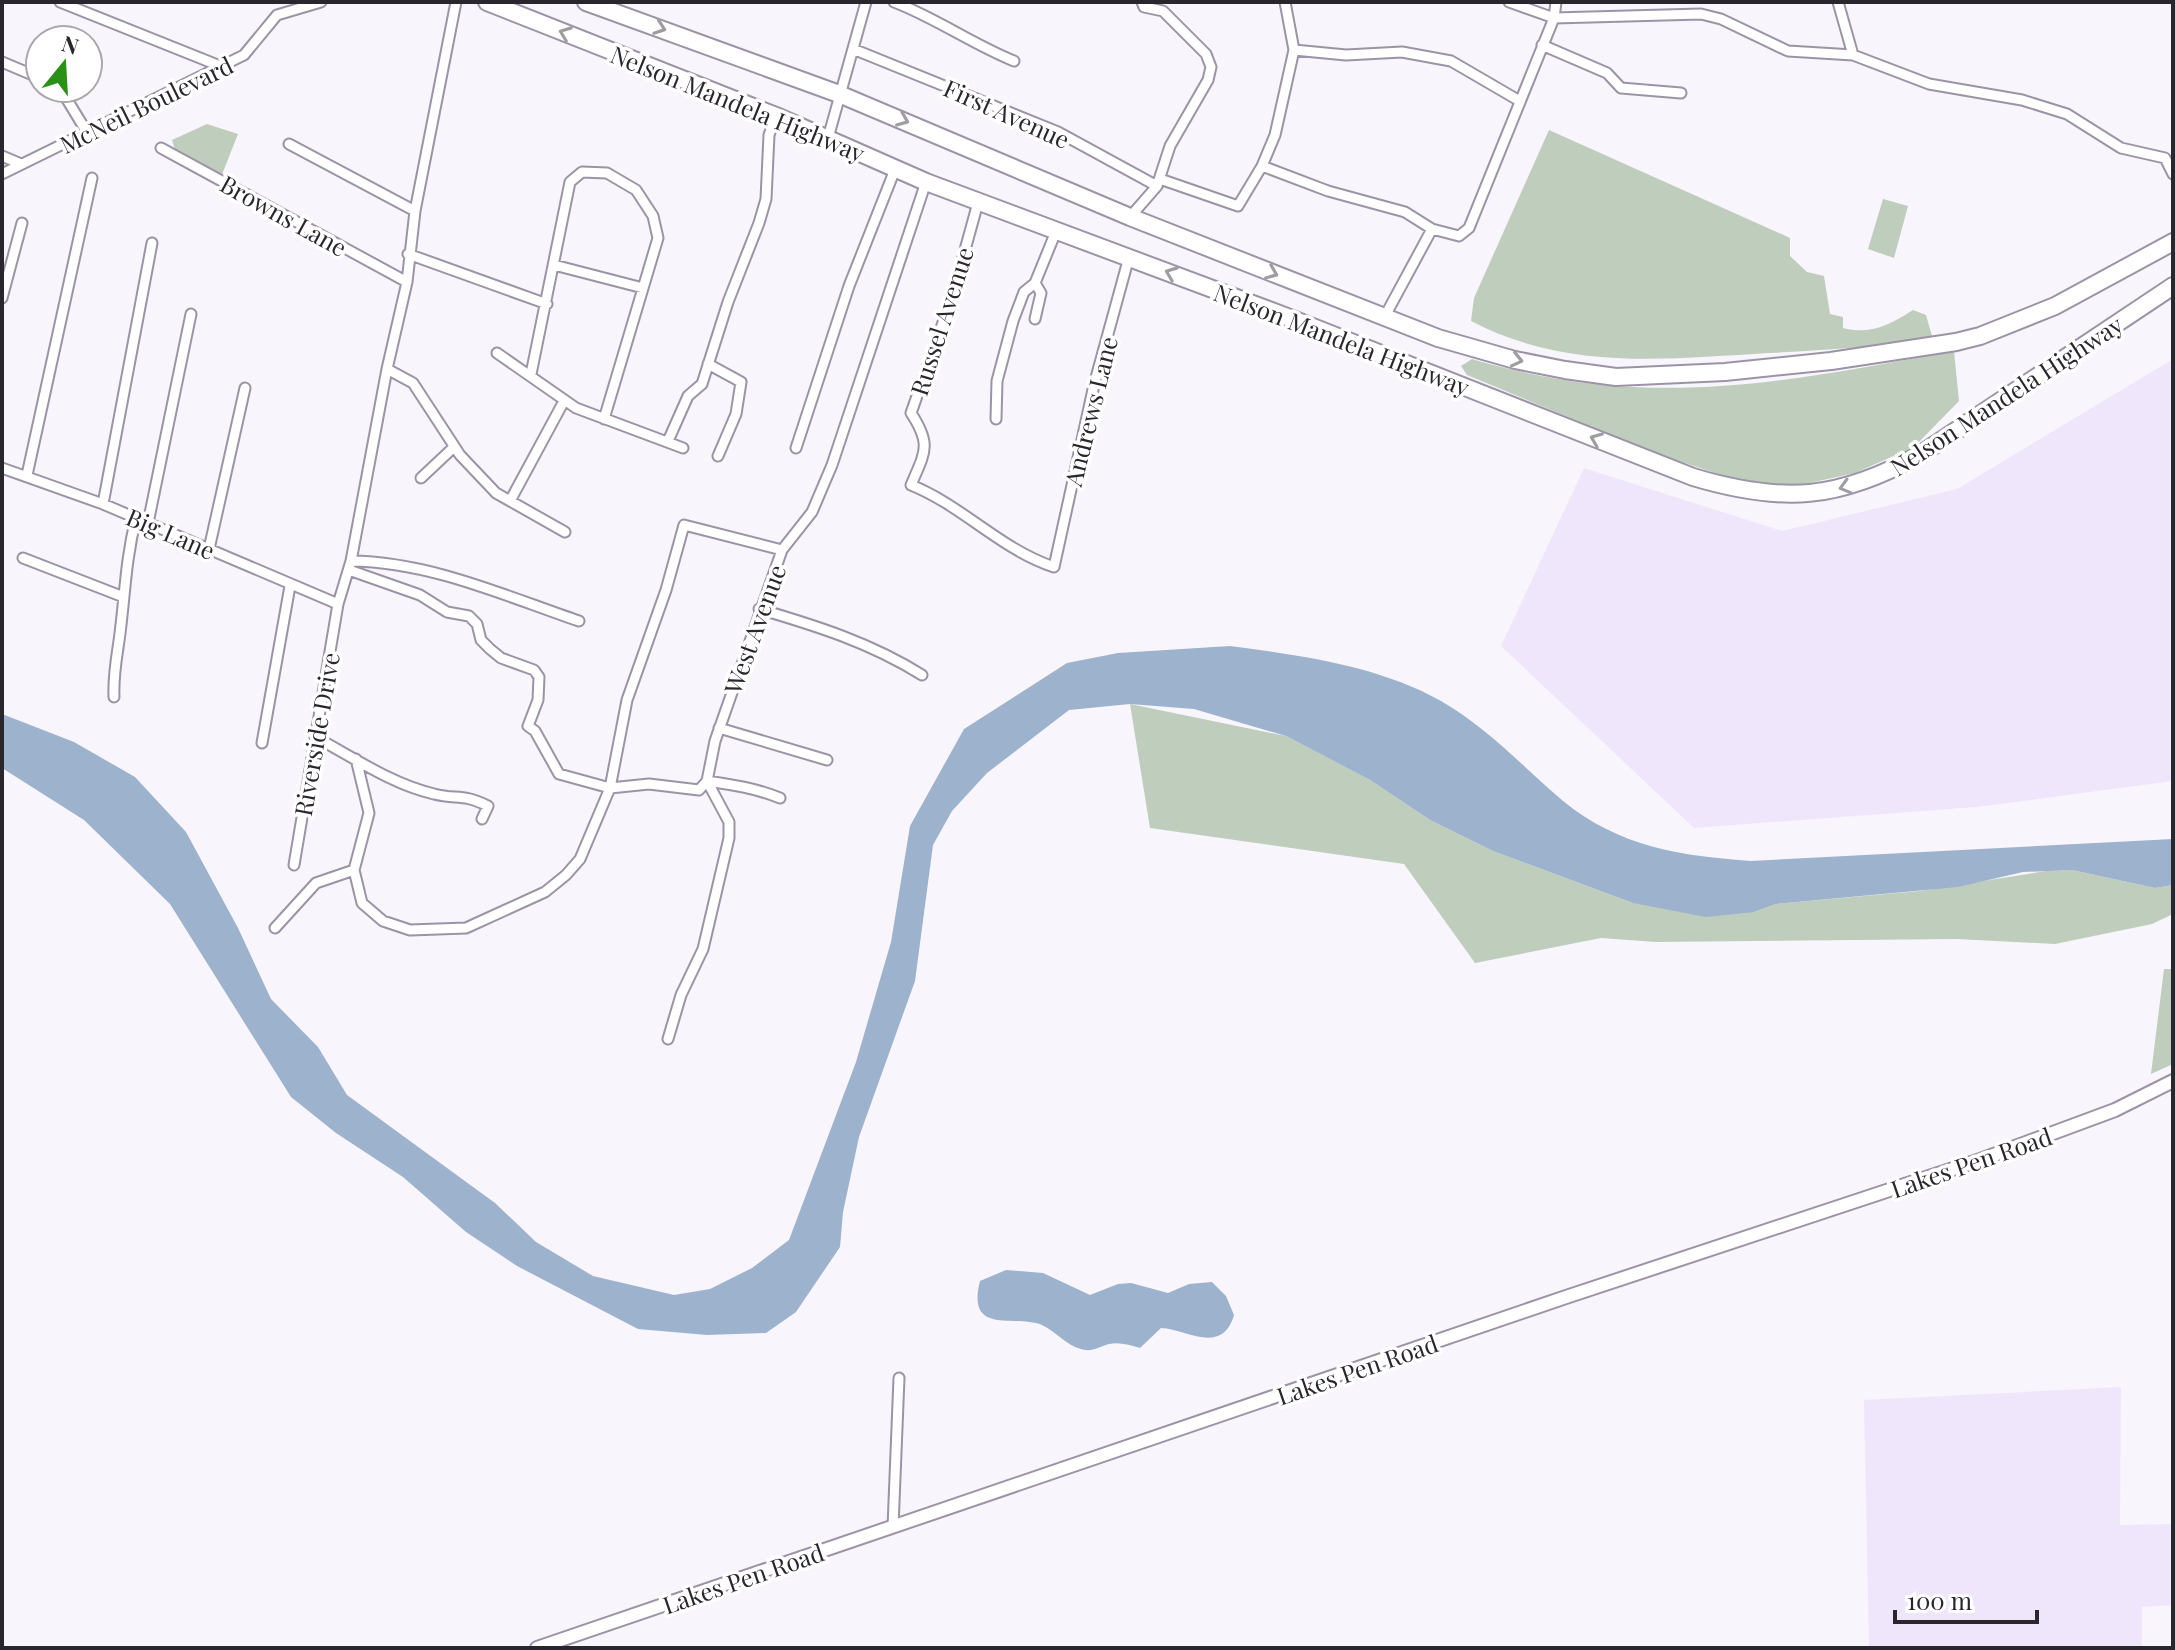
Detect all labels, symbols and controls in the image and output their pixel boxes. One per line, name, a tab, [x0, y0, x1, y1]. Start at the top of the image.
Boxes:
one-way arrow	[652, 18, 666, 35]
north arrow	[24, 24, 104, 104]
one-way arrow	[559, 26, 573, 43]
text: N	[58, 27, 83, 61]
street label: Nelson Mandela Highway	[606, 37, 870, 169]
street label: McNeil Boulevard	[54, 48, 238, 160]
street label: First Avenue	[939, 71, 1075, 155]
one-way arrow	[895, 110, 909, 127]
street label: Browns Lane	[215, 167, 353, 263]
street label: Russel Avenue	[902, 243, 980, 399]
one-way arrow	[1264, 264, 1278, 280]
one-way arrow	[1165, 266, 1179, 283]
street label: Nelson Mandela Highway	[1210, 275, 1474, 403]
street label: Nelson Mandela Highway	[1883, 308, 2129, 482]
street label: Andrews Lane	[1056, 333, 1124, 490]
one-way arrow	[1510, 351, 1524, 368]
one-way arrow	[1590, 432, 1604, 449]
one-way arrow	[1839, 477, 1853, 494]
street label: Big Lane	[122, 500, 220, 566]
street label: West Avenue	[715, 560, 792, 699]
street label: Riverside Drive	[286, 650, 346, 818]
street label: Lakes Pen Road	[1886, 1119, 2056, 1205]
street label: Lakes Pen Road	[1272, 1326, 1442, 1412]
street label: Lakes Pen Road	[658, 1535, 828, 1621]
scale bar	[1895, 1574, 2037, 1624]
text: 100 m	[1907, 1584, 1972, 1616]

